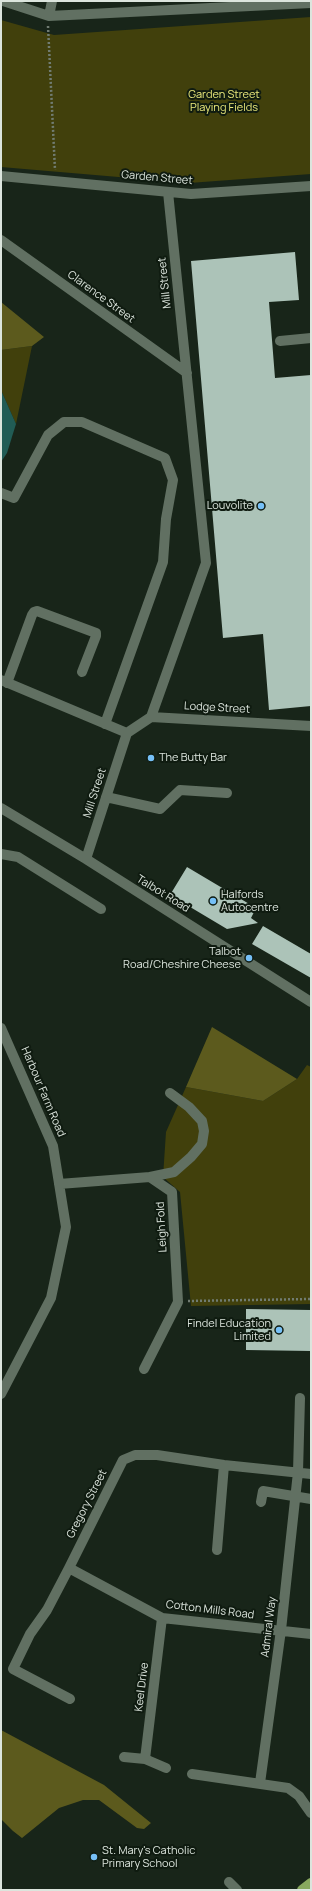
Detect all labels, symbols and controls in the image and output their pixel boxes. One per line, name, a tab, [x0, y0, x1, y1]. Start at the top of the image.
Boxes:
park label: Garden Street Playing Fields	[188, 88, 260, 114]
street label: Garden Street	[121, 168, 193, 188]
street label: Mill Street	[156, 257, 174, 309]
street label: Clarence Street	[65, 268, 137, 326]
place label: Louvolite	[207, 499, 253, 513]
marker: Louvolite	[256, 501, 266, 511]
street label: Lodge Street	[184, 700, 250, 716]
place label: The Butty Bar	[159, 751, 227, 765]
marker: The Butty Bar	[146, 753, 156, 763]
street label: Mill Street	[81, 766, 109, 820]
street label: Talbot Road	[134, 872, 192, 916]
place label: Halfords Autocentre	[221, 888, 279, 914]
marker: Halfords Autocentre	[208, 896, 218, 906]
place label: Talbot Road/Cheshire Cheese	[123, 945, 241, 971]
marker: Talbot Road/Cheshire Cheese	[244, 953, 254, 963]
street label: Harbour Farm Road	[18, 1045, 68, 1139]
street label: Leigh Fold	[154, 1201, 170, 1253]
place label: Findel Education Limited	[187, 1317, 271, 1343]
marker: Findel Education Limited	[274, 1325, 284, 1335]
street label: Gregory Street	[64, 1467, 110, 1541]
street label: Admiral Way	[259, 1596, 279, 1658]
street label: Cotton Mills Road	[165, 1598, 255, 1622]
street label: Keel Drive	[132, 1662, 152, 1712]
place label: St. Mary's Catholic Primary School	[102, 1844, 195, 1870]
marker: St. Mary's Catholic Primary School	[89, 1852, 99, 1862]

